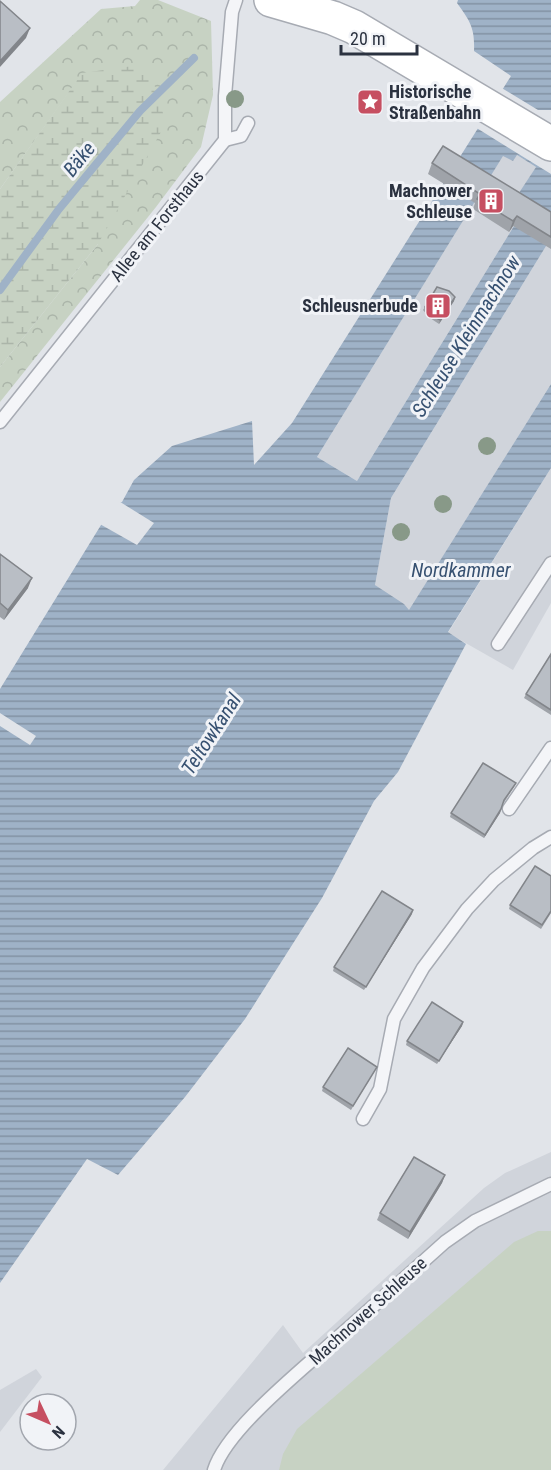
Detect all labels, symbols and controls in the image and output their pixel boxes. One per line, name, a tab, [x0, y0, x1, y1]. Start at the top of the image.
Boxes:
scale bar	[341, 18, 418, 56]
text: 20 m	[350, 28, 385, 49]
place label: Historische Straßenbahn	[389, 81, 481, 123]
place icon: Historische Straßenbahn	[355, 87, 385, 117]
water label: Bäke	[58, 137, 100, 181]
street label: Allee am Forsthaus	[105, 166, 208, 285]
place label: Machnower Schleuse	[389, 180, 472, 222]
building icon: Machnower Schleuse	[476, 186, 506, 216]
water label: Schleuse Kleinmachnow	[407, 251, 526, 421]
building icon: Schleusnerbude	[423, 291, 453, 321]
place label: Schleusnerbude	[302, 295, 418, 316]
water label: Nordkammer	[411, 558, 512, 582]
water label: Teltowkanal	[176, 689, 246, 779]
street label: Machnower Schleuse	[305, 1252, 431, 1369]
north arrow	[18, 1392, 78, 1452]
text: N	[48, 1422, 69, 1442]

